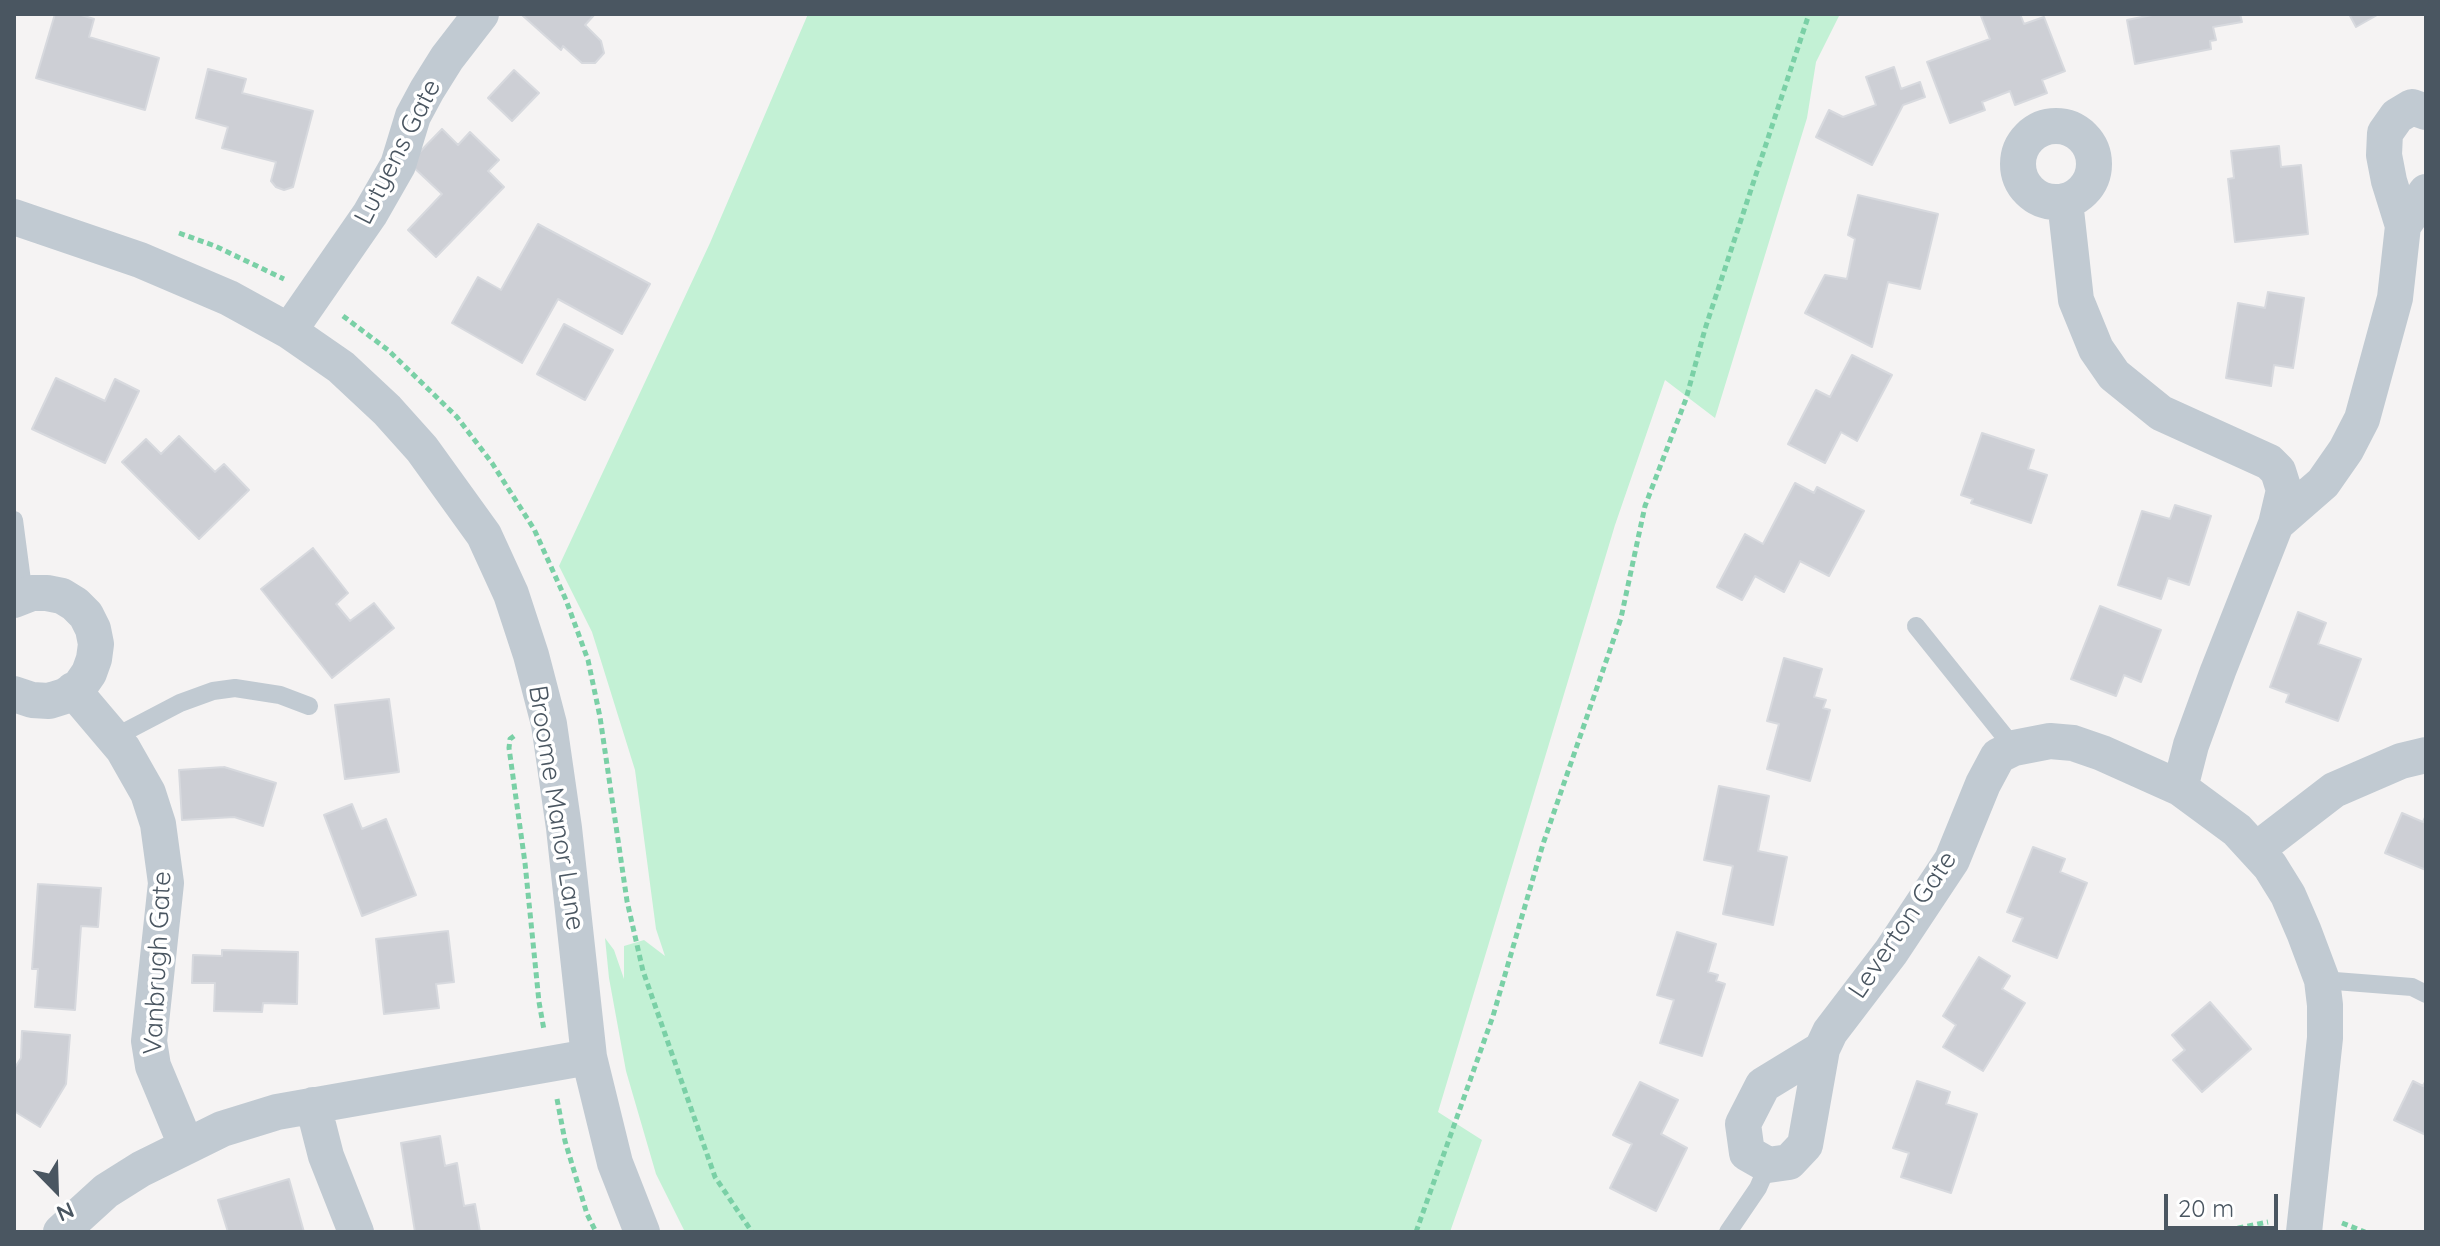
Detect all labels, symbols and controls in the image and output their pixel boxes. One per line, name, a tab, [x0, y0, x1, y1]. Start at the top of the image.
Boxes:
street label: Lutyens Gate	[348, 74, 448, 230]
street label: Broome Manor Lane	[521, 683, 591, 933]
street label: Leverton Gate	[1842, 845, 1964, 1005]
street label: Vanbrugh Gate	[138, 870, 178, 1056]
north arrow	[16, 1150, 96, 1230]
scale bar	[2168, 1178, 2282, 1228]
text: 20 m	[2178, 1193, 2234, 1223]
text: N	[52, 1196, 78, 1228]

